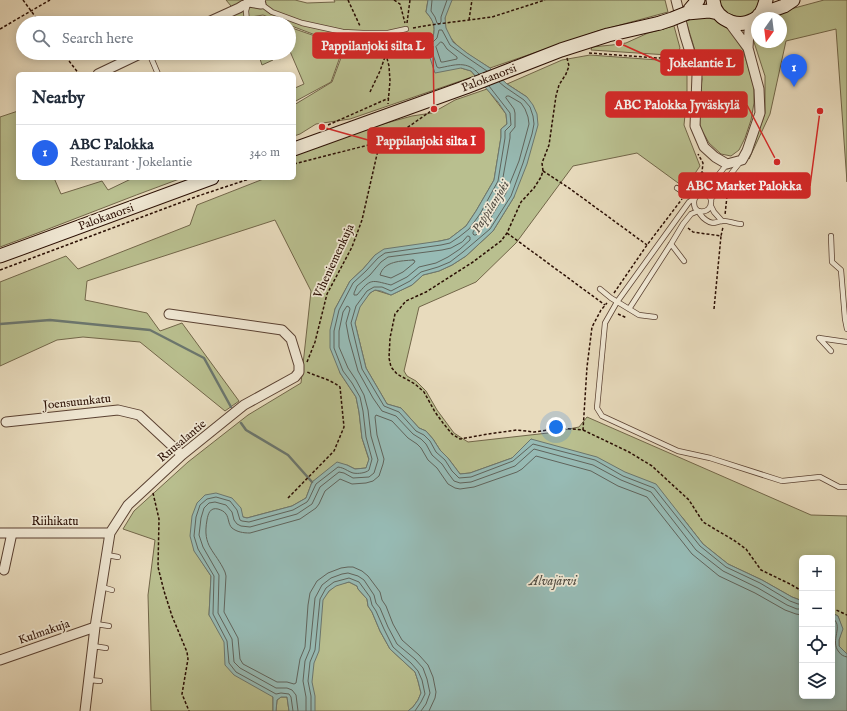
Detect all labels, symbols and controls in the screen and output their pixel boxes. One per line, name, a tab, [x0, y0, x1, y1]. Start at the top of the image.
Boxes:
north arrow	[751, 12, 787, 48]
search box	[16, 16, 296, 60]
icon: search	[30, 27, 52, 49]
text: Search here	[62, 29, 133, 48]
callout: Pappilanjoki silta L	[313, 33, 433, 58]
text: Pappilanjoki silta L	[321, 38, 426, 55]
callout: Jokelantie L	[661, 50, 743, 75]
pin: 1	[781, 54, 807, 87]
text: Jokelantie L	[667, 55, 736, 72]
street label: Palokanorsi	[459, 61, 519, 95]
text: Nearby	[32, 88, 85, 109]
callout: ABC Palokka Jyväskylä	[606, 92, 747, 117]
text: ABC Palokka Jyväskylä	[613, 97, 740, 114]
callout: Pappilanjoki silta I	[368, 128, 484, 153]
text: Pappilanjoki silta I	[376, 133, 476, 150]
text: ABC Palokka	[70, 135, 154, 154]
text: 1	[43, 144, 47, 161]
text: 340 m	[250, 144, 280, 161]
text: Restaurant · Jokelantie	[70, 154, 192, 171]
callout: ABC Market Palokka	[679, 173, 810, 198]
water label: Pappilanjoki	[468, 176, 514, 236]
text: ABC Market Palokka	[685, 178, 802, 195]
street label: Palokanorsi	[76, 200, 136, 234]
street label: Viheniemenkuja	[310, 221, 358, 301]
street label: Joensuunkatu	[40, 391, 112, 414]
street label: Ruusalantie	[155, 416, 210, 466]
your location	[546, 417, 566, 437]
street label: Riihikatu	[31, 514, 79, 529]
map controls	[799, 555, 835, 699]
button: +	[799, 555, 835, 591]
water label: Alvajärvi	[527, 573, 578, 590]
button: −	[799, 591, 835, 627]
street label: Kulmakuja	[16, 616, 72, 648]
button: locate	[799, 627, 835, 663]
button: layers	[799, 663, 835, 699]

